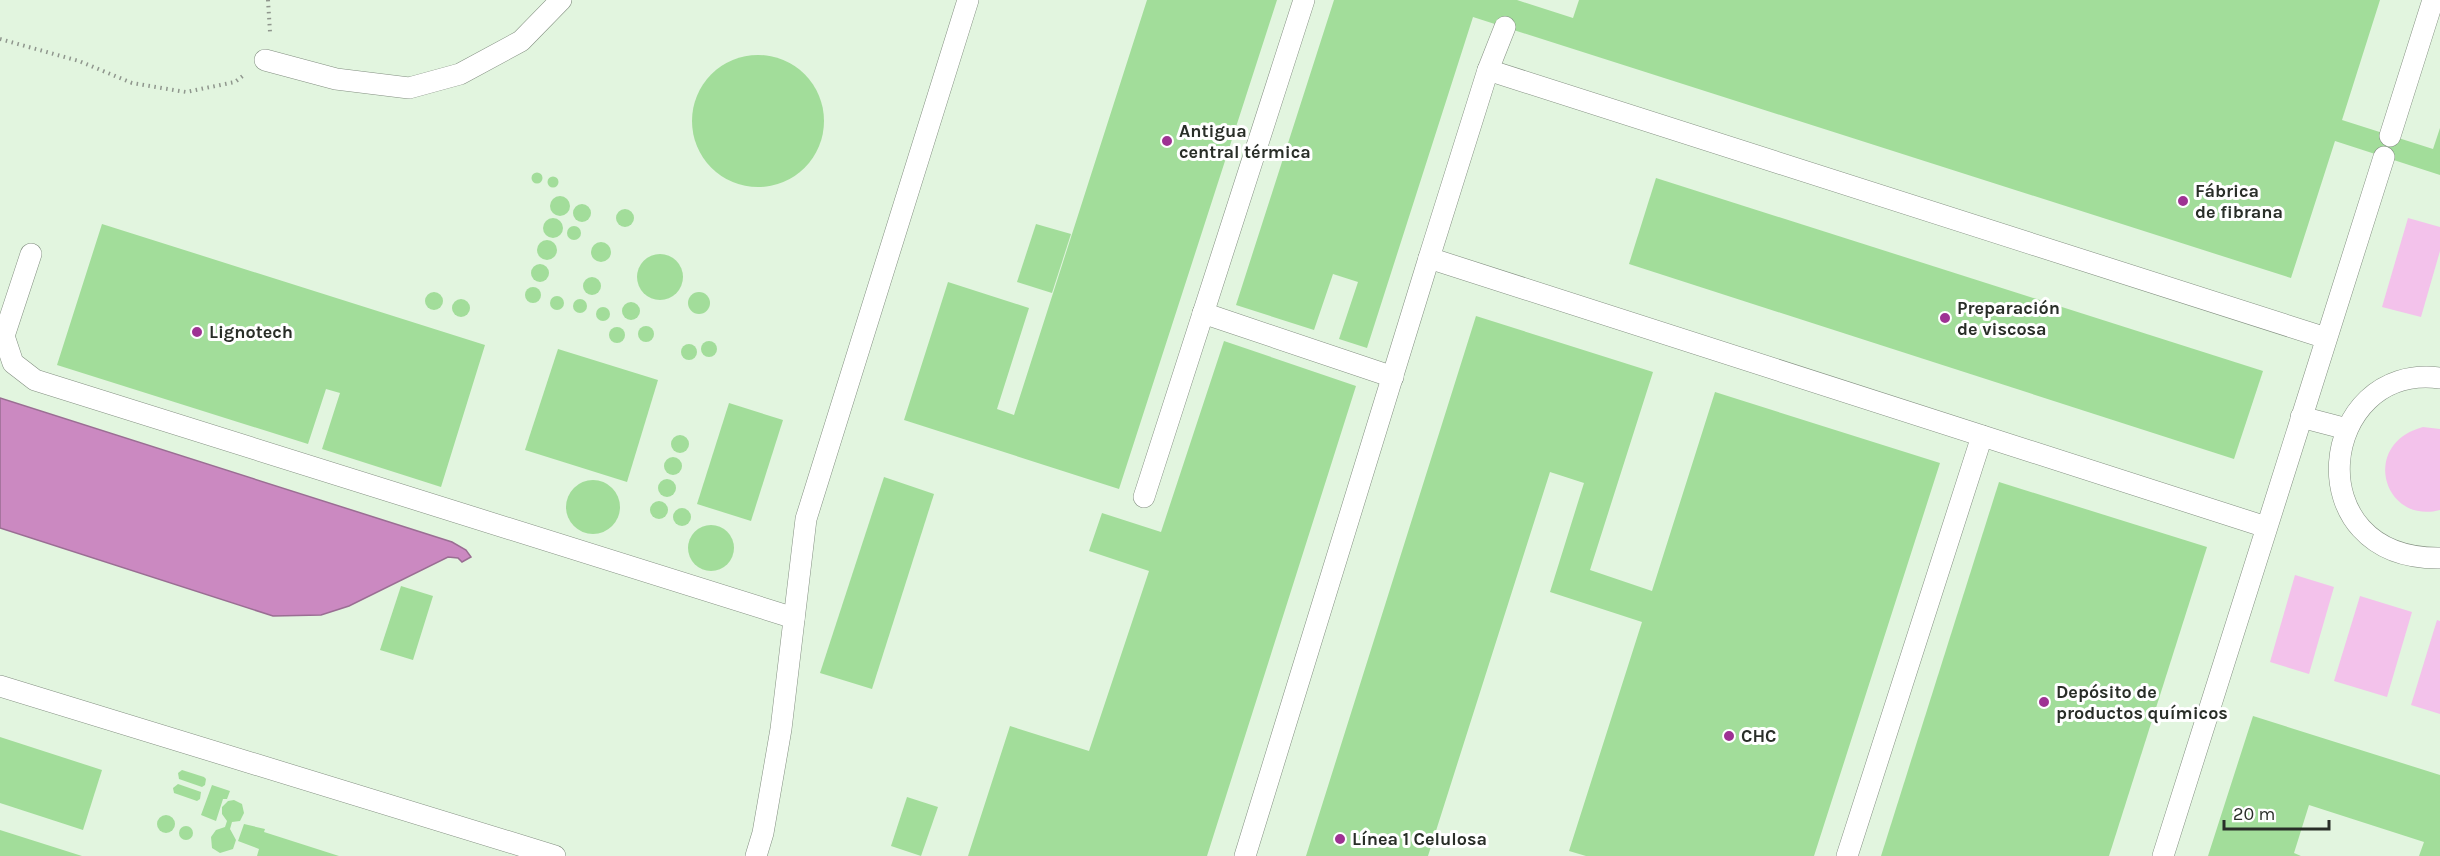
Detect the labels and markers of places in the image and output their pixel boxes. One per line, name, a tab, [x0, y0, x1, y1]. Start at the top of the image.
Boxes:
place label: Antigua central térmica	[1179, 120, 1311, 163]
marker: Antigua central térmica	[1160, 134, 1174, 148]
place label: Fábrica de fibrana	[2195, 180, 2283, 223]
marker: Fábrica de fibrana	[2176, 194, 2190, 208]
place label: Preparación de viscosa	[1957, 297, 2060, 340]
marker: Preparación de viscosa	[1938, 311, 1952, 325]
place label: Lignotech	[209, 321, 293, 343]
marker: Lignotech	[190, 325, 204, 339]
place label: Depósito de productos químicos	[2056, 681, 2228, 724]
marker: Depósito de productos químicos	[2037, 695, 2051, 709]
place label: CHC	[1741, 725, 1777, 747]
marker: CHC	[1722, 729, 1736, 743]
place label: Línea 1 Celulosa	[1352, 828, 1487, 850]
marker: Línea 1 Celulosa	[1333, 832, 1347, 846]

